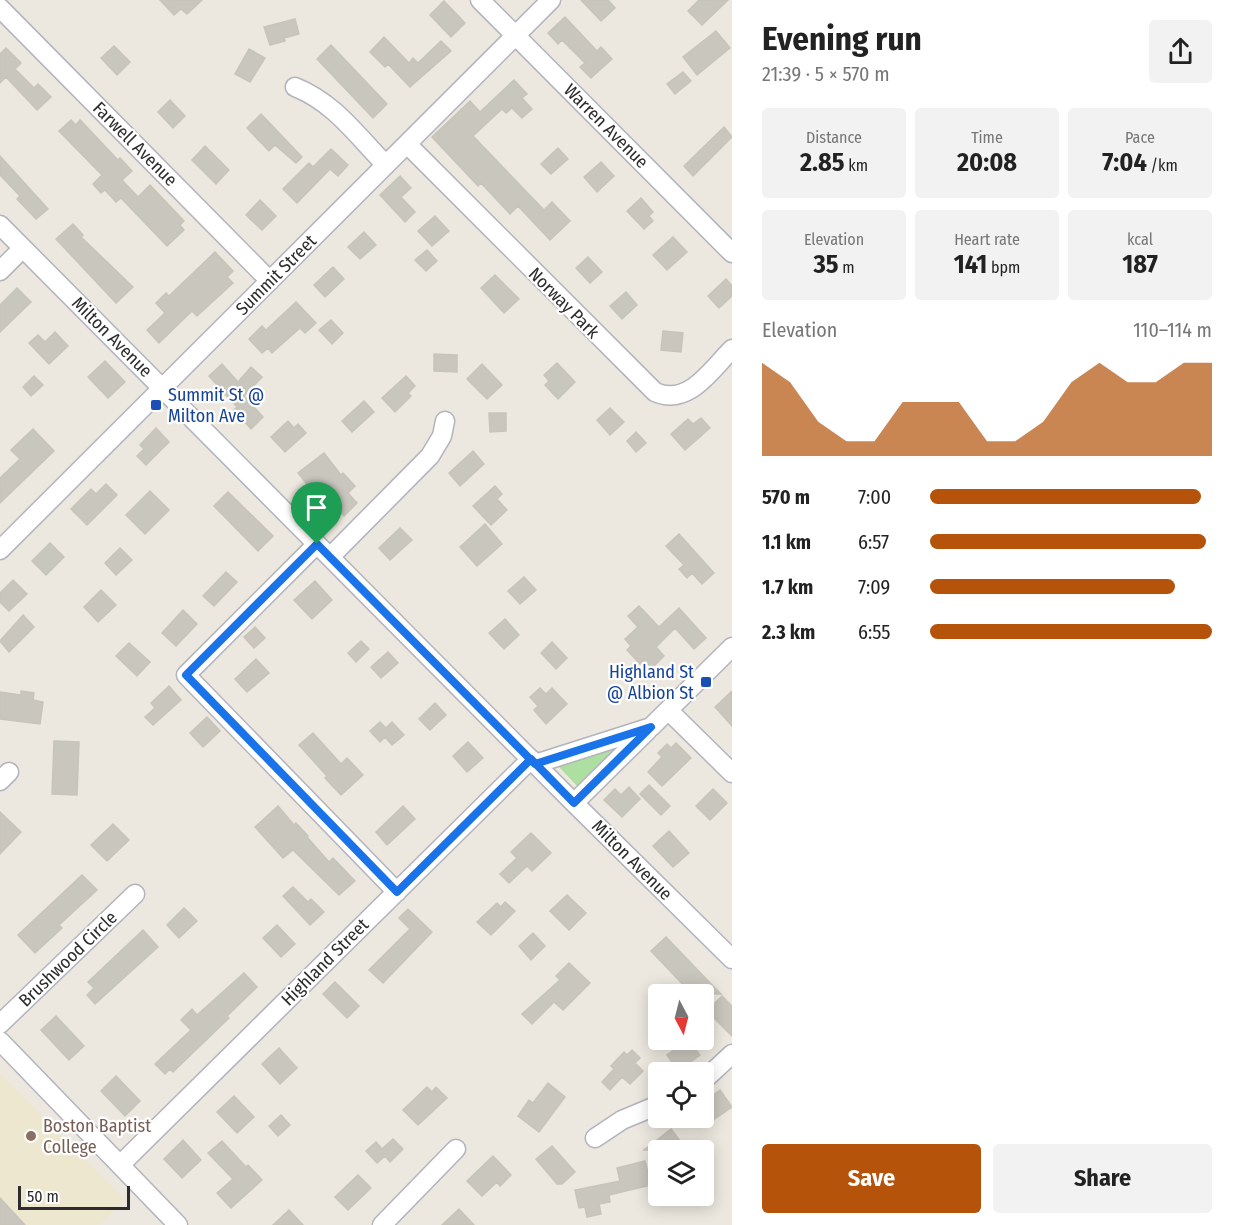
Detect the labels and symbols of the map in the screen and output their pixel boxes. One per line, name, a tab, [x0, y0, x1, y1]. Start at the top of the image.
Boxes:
street label: Warren Avenue	[559, 79, 653, 173]
street label: Farwell Avenue	[88, 97, 182, 191]
street label: Summit Street	[231, 230, 321, 320]
street label: Norway Park	[524, 263, 604, 343]
street label: Milton Avenue	[67, 292, 157, 382]
place label: Summit St @ Milton Ave	[168, 384, 264, 427]
marker: Summit St @ Milton Ave	[149, 398, 163, 412]
pin	[291, 482, 342, 544]
place label: Highland St @ Albion St	[607, 661, 694, 704]
marker: Highland St @ Albion St	[699, 675, 713, 689]
street label: Milton Avenue	[587, 815, 677, 905]
street label: Brushwood Circle	[14, 907, 122, 1011]
street label: Highland Street	[277, 914, 373, 1010]
north arrow	[648, 984, 714, 1050]
place label: Boston Baptist College	[43, 1115, 151, 1158]
marker: Boston Baptist College	[24, 1129, 38, 1143]
scale bar	[18, 1183, 130, 1210]

